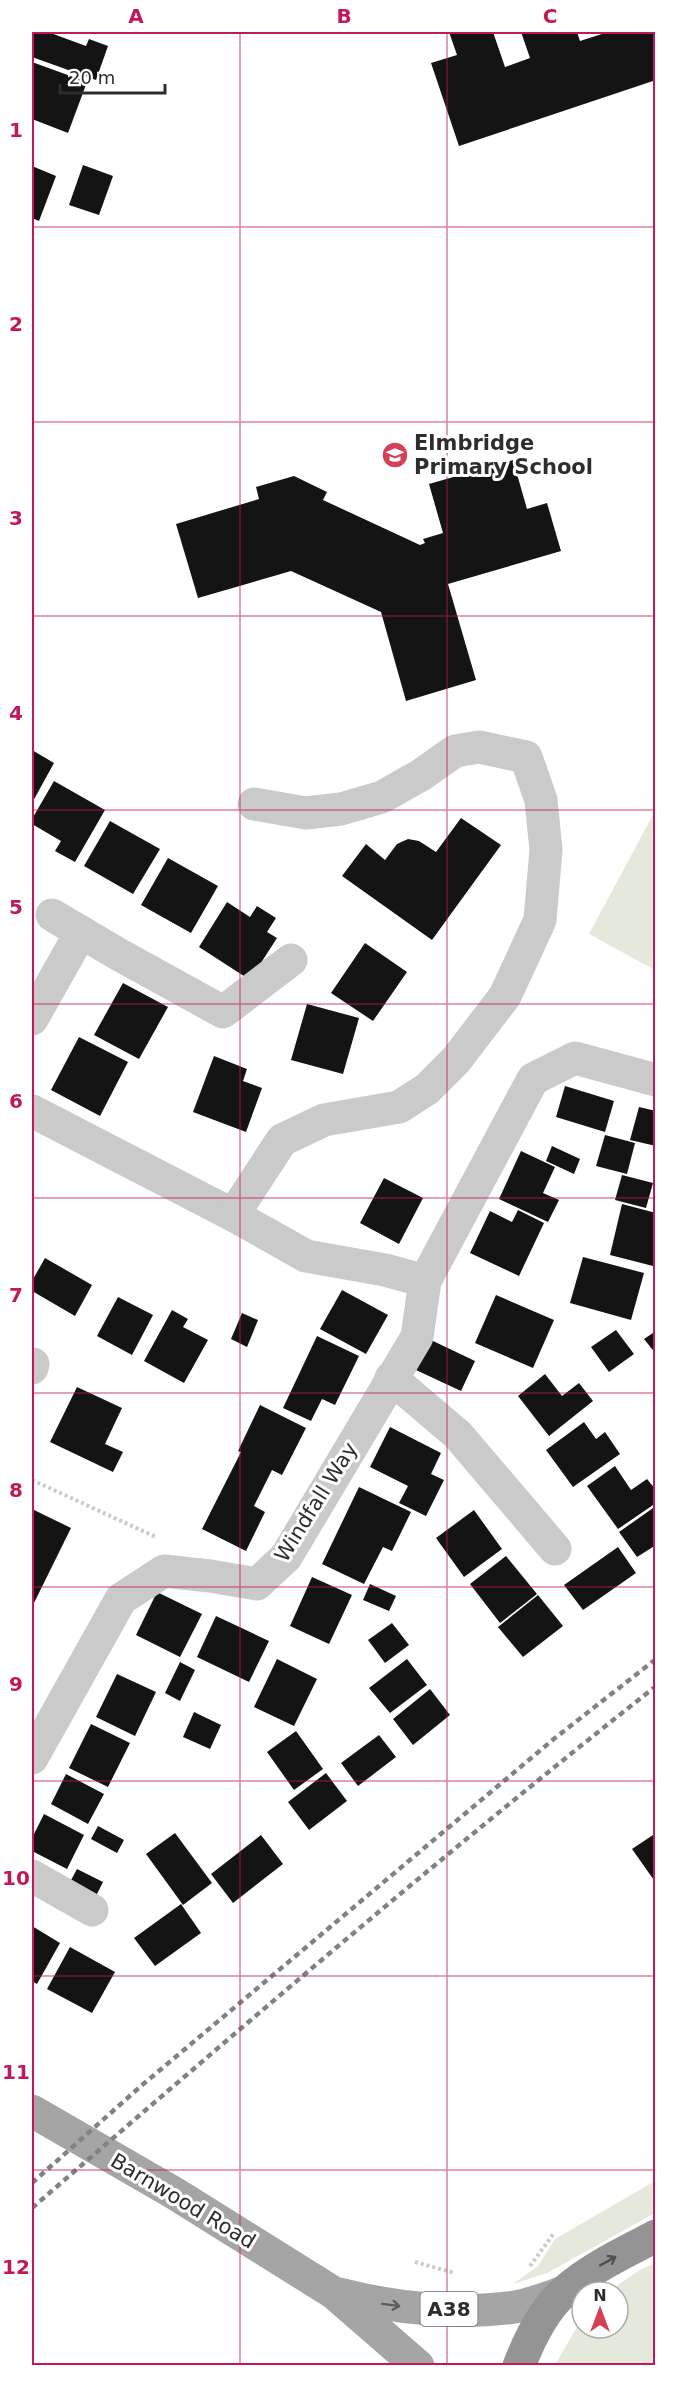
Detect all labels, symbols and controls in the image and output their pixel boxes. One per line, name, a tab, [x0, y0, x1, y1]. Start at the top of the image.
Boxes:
text: A	[128, 4, 144, 28]
text: B	[336, 4, 352, 28]
text: C	[543, 4, 557, 28]
scale bar	[60, 57, 165, 95]
text: 20 m	[69, 67, 115, 88]
text: 1	[9, 118, 23, 142]
text: 2	[9, 312, 23, 336]
place label: Elmbridge Primary School	[414, 431, 593, 479]
school or university icon: Elmbridge Primary School	[380, 440, 410, 470]
text: 3	[9, 506, 23, 530]
text: 4	[9, 701, 23, 725]
text: 5	[9, 895, 23, 919]
text: 6	[9, 1089, 23, 1113]
text: 7	[9, 1283, 23, 1307]
street label: Windfall Way	[270, 1438, 362, 1566]
text: 8	[9, 1478, 23, 1502]
text: 9	[9, 1672, 23, 1696]
text: 10	[2, 1866, 30, 1890]
text: 11	[2, 2060, 30, 2084]
street label: Barnwood Road	[106, 2148, 260, 2254]
text: 12	[2, 2255, 30, 2279]
one-way arrow	[599, 2255, 616, 2267]
north arrow	[570, 2280, 630, 2340]
text: N	[593, 2286, 607, 2305]
road number: A38	[420, 2292, 478, 2326]
one-way arrow	[381, 2299, 401, 2310]

